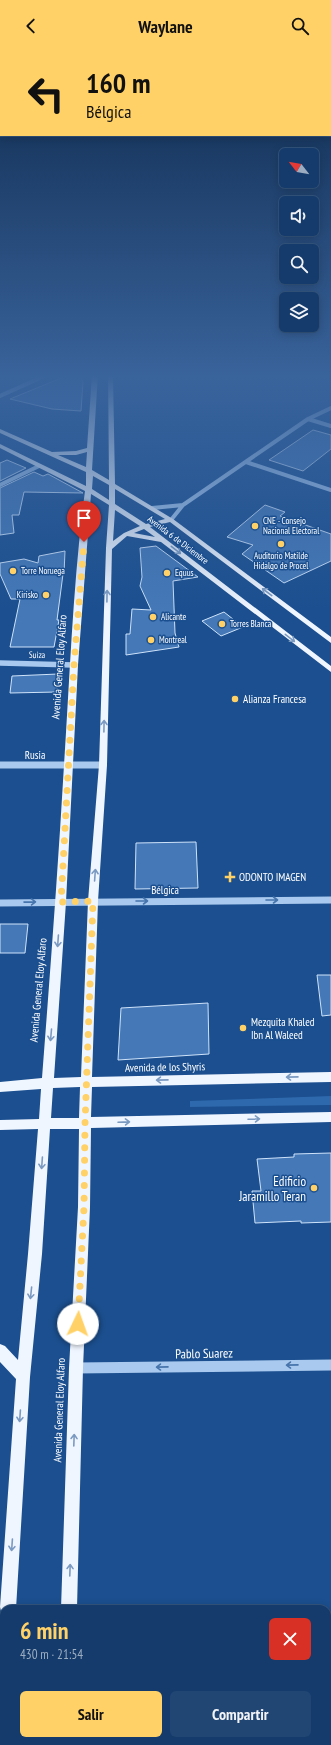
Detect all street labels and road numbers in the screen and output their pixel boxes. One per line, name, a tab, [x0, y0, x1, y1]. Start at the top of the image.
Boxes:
street label: Avenida 6 de Diciembre	[146, 513, 211, 566]
street label: Avenida General Eloy Alfaro	[48, 614, 70, 720]
street label: Suiza	[29, 649, 46, 660]
street label: Rusia	[25, 748, 45, 762]
street label: Bélgica	[151, 883, 179, 897]
street label: Avenida General Eloy Alfaro	[26, 937, 50, 1043]
street label: Avenida de los Shyris	[125, 1059, 205, 1075]
street label: Pablo Suarez	[175, 1344, 233, 1363]
street label: Avenida General Eloy Alfaro	[50, 1357, 68, 1462]

